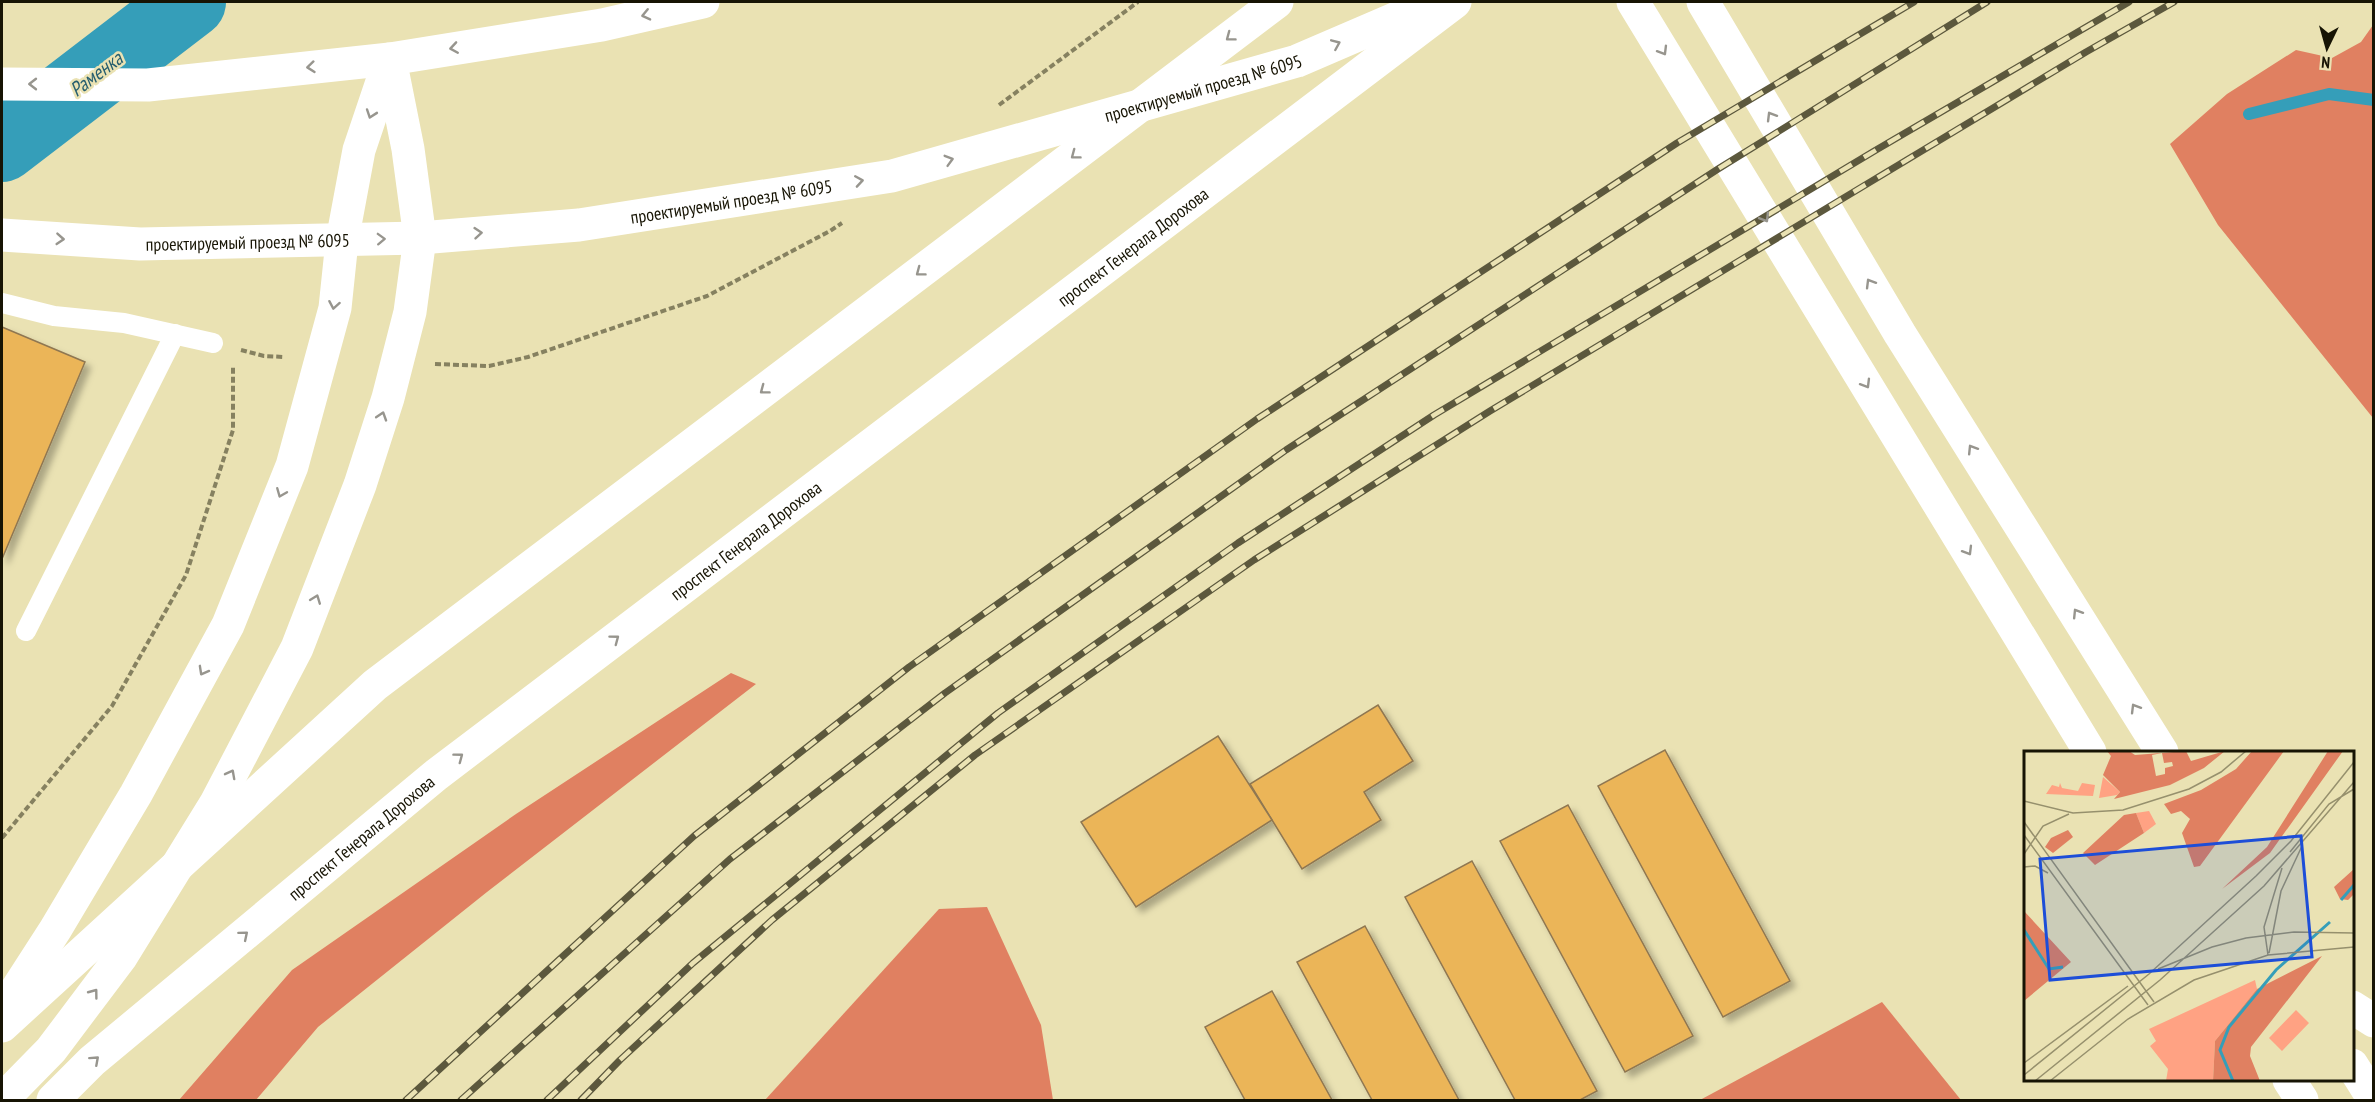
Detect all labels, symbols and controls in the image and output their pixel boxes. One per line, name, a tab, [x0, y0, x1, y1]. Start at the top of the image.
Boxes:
one-way arrow	[641, 7, 651, 20]
north arrow	[2297, 18, 2357, 78]
one-way arrow	[1226, 29, 1237, 40]
one-way arrow	[1330, 39, 1341, 51]
one-way arrow	[450, 42, 459, 54]
water label: Раменка	[64, 45, 128, 102]
one-way arrow	[1656, 45, 1667, 55]
street label: проектируемый проезд № 6095	[1102, 49, 1306, 127]
text: N	[2321, 53, 2331, 73]
one-way arrow	[306, 61, 315, 73]
one-way arrow	[28, 78, 37, 91]
one-way arrow	[366, 108, 379, 119]
one-way arrow	[1766, 112, 1778, 122]
one-way arrow	[1071, 147, 1082, 158]
one-way arrow	[943, 155, 954, 167]
street label: проектируемый проезд № 6095	[629, 174, 834, 228]
one-way arrow	[854, 176, 863, 188]
street label: проспект Генерала Дорохова	[1053, 182, 1213, 311]
one-way arrow	[1757, 212, 1769, 222]
one-way arrow	[474, 227, 483, 240]
street label: проектируемый проезд № 6095	[145, 228, 350, 255]
one-way arrow	[55, 232, 64, 245]
one-way arrow	[376, 233, 385, 246]
one-way arrow	[915, 265, 926, 276]
one-way arrow	[1866, 279, 1877, 289]
one-way arrow	[329, 301, 341, 310]
one-way arrow	[1859, 378, 1871, 388]
one-way arrow	[760, 383, 771, 394]
one-way arrow	[375, 411, 388, 422]
one-way arrow	[1969, 444, 1980, 455]
street label: проспект Генерала Дорохова	[665, 476, 826, 605]
one-way arrow	[276, 486, 288, 497]
one-way arrow	[1960, 545, 1972, 555]
one-way arrow	[309, 594, 321, 605]
one-way arrow	[2072, 609, 2084, 619]
one-way arrow	[608, 636, 619, 647]
one-way arrow	[199, 665, 210, 675]
one-way arrow	[2131, 704, 2143, 714]
inset map	[2024, 751, 2354, 1081]
one-way arrow	[453, 753, 464, 764]
one-way arrow	[224, 770, 235, 780]
street label: проспект Генерала Дорохова	[283, 770, 439, 905]
one-way arrow	[237, 931, 248, 942]
one-way arrow	[87, 988, 98, 999]
one-way arrow	[88, 1056, 99, 1067]

